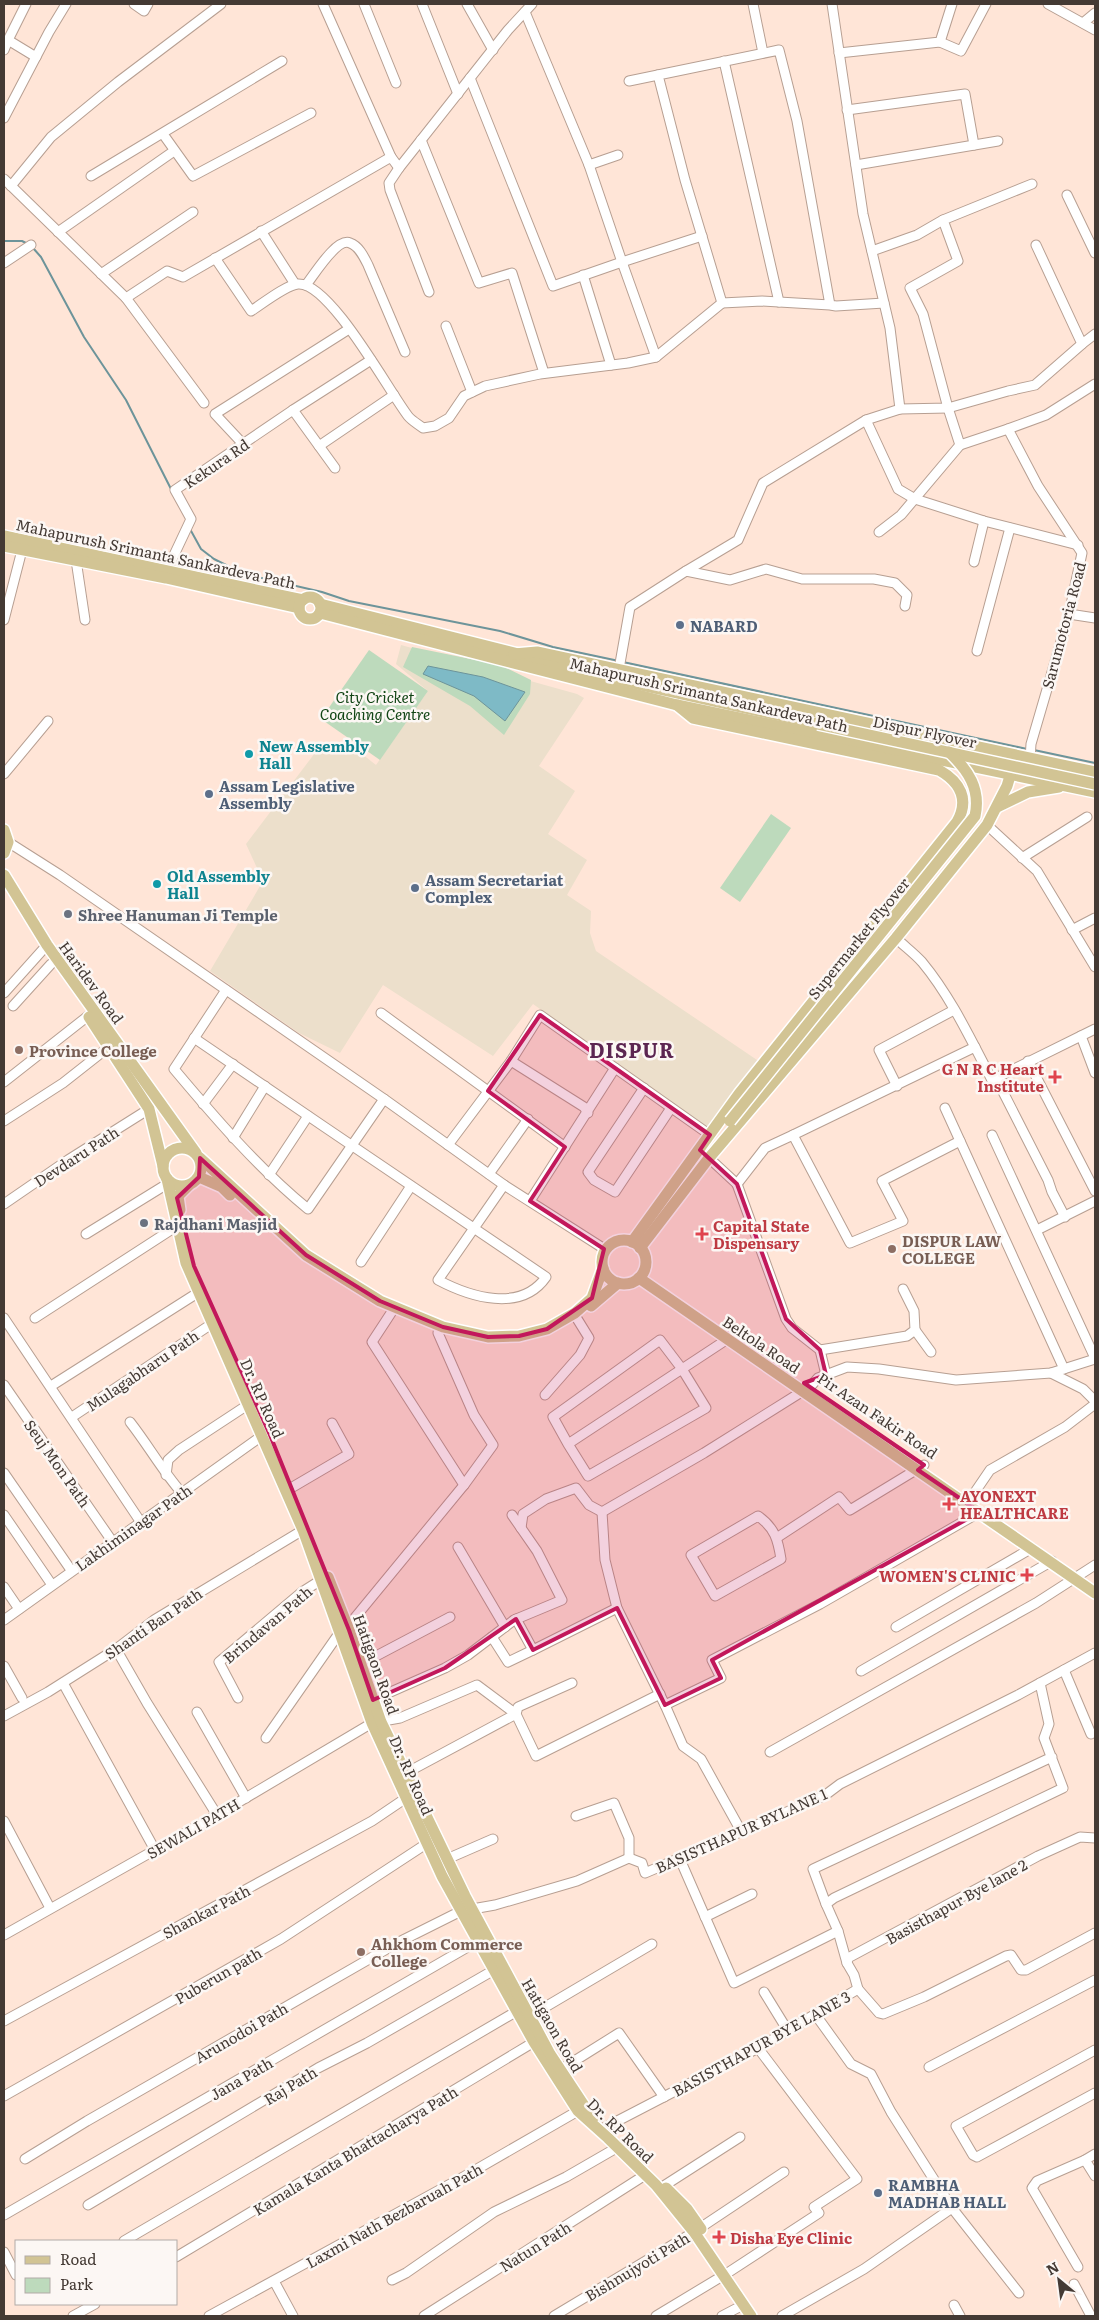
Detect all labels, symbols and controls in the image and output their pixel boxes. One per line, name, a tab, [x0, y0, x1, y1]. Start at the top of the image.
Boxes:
street label: Kekura Rd	[179, 433, 253, 493]
street label: Mahapurush Srimanta Sankardeva Path	[14, 512, 298, 594]
street label: Sarumotoria Road	[1035, 559, 1091, 691]
place label: NABARD	[690, 614, 758, 637]
marker: NABARD	[674, 619, 686, 631]
street label: Mahapurush Srimanta Sankardeva Path	[567, 651, 851, 737]
park label: City Cricket Coaching Centre	[320, 685, 430, 725]
street label: Dispur Flyover	[871, 709, 979, 753]
place label: New Assembly Hall	[259, 734, 370, 774]
marker: New Assembly Hall	[243, 748, 255, 760]
place label: Assam Legislative Assembly	[219, 774, 355, 814]
marker: Assam Legislative Assembly	[203, 788, 215, 800]
place label: Old Assembly Hall	[167, 864, 271, 904]
place label: Assam Secretariat Complex	[425, 868, 564, 908]
street label: Supermarket Flyover	[802, 872, 914, 1004]
marker: Old Assembly Hall	[151, 878, 163, 890]
marker: Assam Secretariat Complex	[409, 882, 421, 894]
place label: Shree Hanuman Ji Temple	[78, 903, 278, 926]
marker: Shree Hanuman Ji Temple	[62, 908, 74, 920]
street label: Haridev Road	[54, 936, 130, 1028]
district label: DISPUR	[589, 1034, 675, 1064]
place label: Province College	[29, 1039, 157, 1062]
marker: Province College	[13, 1044, 25, 1056]
place label: G N R C Heart Institute	[942, 1057, 1045, 1097]
marker: G N R C Heart Institute	[1048, 1070, 1062, 1084]
street label: Devdaru Path	[29, 1120, 123, 1192]
place label: Rajdhani Masjid	[154, 1212, 277, 1235]
place label: Capital State Dispensary	[713, 1214, 810, 1254]
marker: Rajdhani Masjid	[138, 1217, 150, 1229]
marker: Capital State Dispensary	[695, 1227, 709, 1241]
place label: DISPUR LAW COLLEGE	[902, 1229, 1001, 1269]
marker: DISPUR LAW COLLEGE	[886, 1243, 898, 1255]
street label: Beltola Road	[719, 1309, 805, 1379]
street label: Mulagabharu Path	[81, 1324, 203, 1416]
street label: Dr. RP Road	[235, 1354, 291, 1442]
street label: Pir Azan Fakir Road	[813, 1366, 943, 1464]
street label: Seuj Mon Path	[19, 1414, 97, 1512]
street label: Lakhiminagar Path	[70, 1478, 196, 1576]
place label: AYONEXT HEALTHCARE	[960, 1484, 1069, 1524]
marker: AYONEXT HEALTHCARE	[942, 1497, 956, 1511]
place label: WOMEN'S CLINIC	[879, 1564, 1016, 1587]
marker: WOMEN'S CLINIC	[1020, 1568, 1034, 1582]
street label: Brindavan Path	[217, 1580, 317, 1668]
street label: Shanti Ban Path	[99, 1582, 207, 1664]
street label: Hatigaon Road	[348, 1611, 406, 1717]
street label: Dr. RP Road	[384, 1731, 440, 1819]
street label: BASISTHAPUR BYLANE 1	[651, 1782, 831, 1878]
street label: SEWALI PATH	[142, 1792, 244, 1864]
street label: Basisthapur Bye lane 2	[881, 1852, 1031, 1950]
street label: Shankar Path	[158, 1878, 254, 1944]
place label: Ahkhom Commerce College	[371, 1932, 523, 1972]
street label: Puberun path	[170, 1941, 266, 2009]
marker: Ahkhom Commerce College	[355, 1946, 367, 1958]
street label: Hatigaon Road	[517, 1974, 589, 2076]
street label: BASISTHAPUR BYE LANE 3	[668, 1984, 854, 2102]
street label: Arunodoi Path	[190, 1996, 292, 2068]
street label: Jana Path	[205, 2051, 277, 2105]
street label: Raj Path	[259, 2060, 321, 2110]
street label: Kamala Kanta Bhattacharya Path	[248, 2080, 462, 2220]
street label: Dr. RP Road	[582, 2092, 660, 2168]
street label: Laxmi Nath Bezbaruah Path	[301, 2157, 487, 2273]
place label: RAMBHA MADHAB HALL	[888, 2173, 1007, 2213]
marker: RAMBHA MADHAB HALL	[872, 2187, 884, 2199]
street label: Natun Path	[495, 2215, 575, 2277]
street label: Bishnujyoti Path	[580, 2226, 694, 2306]
place label: Disha Eye Clinic	[730, 2226, 852, 2249]
marker: Disha Eye Clinic	[712, 2230, 726, 2244]
legend	[15, 2240, 178, 2305]
text: Road	[60, 2247, 96, 2270]
north arrow	[1034, 2255, 1084, 2305]
text: N	[1042, 2256, 1062, 2279]
text: Park	[60, 2272, 94, 2295]

